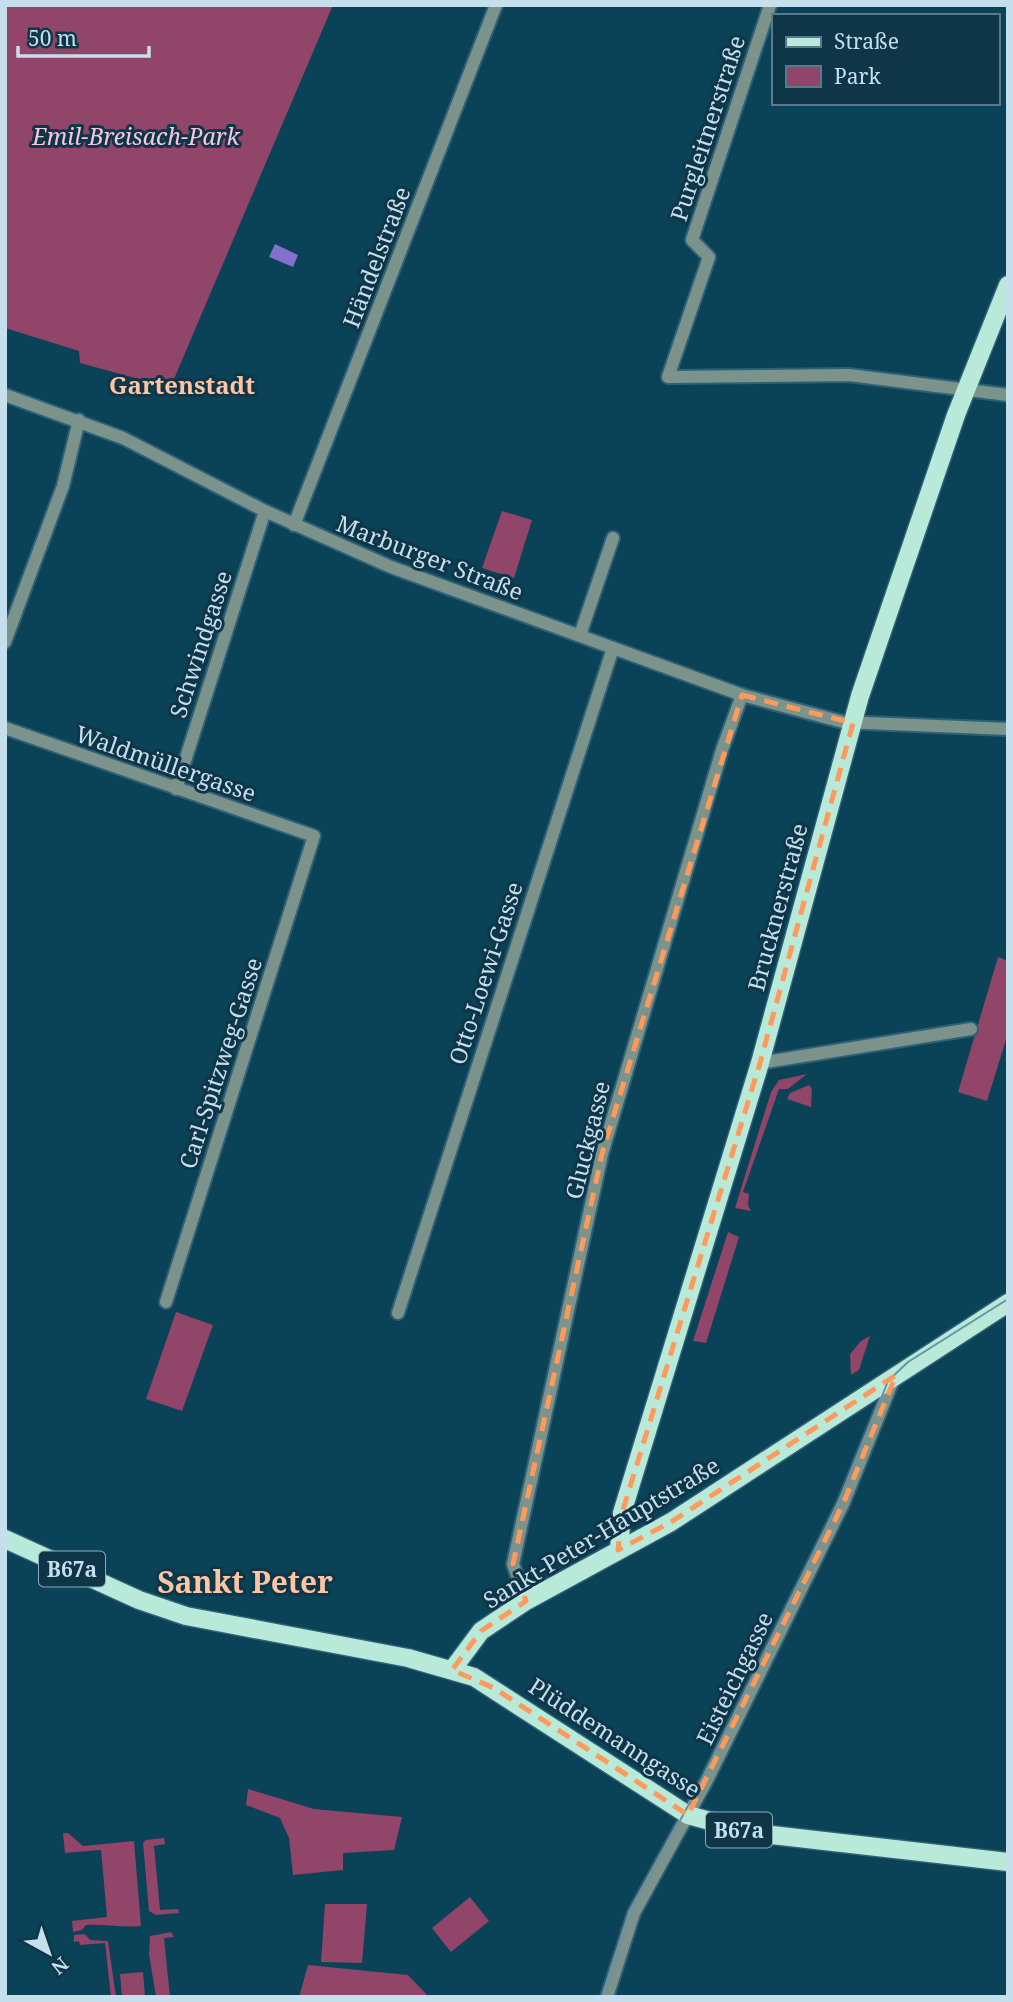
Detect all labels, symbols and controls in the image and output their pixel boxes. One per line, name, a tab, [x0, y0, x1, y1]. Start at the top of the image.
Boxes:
scale bar	[18, 14, 149, 58]
legend	[772, 14, 999, 105]
text: 50 m	[28, 24, 77, 52]
text: Straße	[834, 27, 899, 55]
street label: Purgleitnerstraße	[662, 31, 752, 225]
text: Park	[834, 62, 881, 90]
park label: Emil-Breisach-Park	[31, 120, 241, 152]
street label: Händelstraße	[334, 182, 418, 332]
district label: Gartenstadt	[109, 368, 255, 401]
street label: Marburger Straße	[332, 507, 528, 607]
street label: Schwindgasse	[161, 566, 239, 722]
street label: Waldmüllergasse	[72, 717, 260, 809]
street label: Brucknerstraße	[739, 820, 815, 994]
street label: Otto-Loewi-Gasse	[440, 878, 530, 1068]
street label: Carl-Spitzweg-Gasse	[171, 953, 269, 1173]
street label: Gluckgasse	[557, 1078, 617, 1202]
street label: Sankt-Peter-Hauptstraße	[477, 1449, 725, 1615]
road number: B67a	[39, 1552, 105, 1586]
district label: Sankt Peter	[157, 1561, 333, 1602]
street label: Eisteichgasse	[688, 1606, 780, 1750]
street label: Plüddemanngasse	[523, 1669, 707, 1805]
road number: B67a	[706, 1812, 772, 1848]
north arrow	[14, 1918, 84, 1988]
text: N	[46, 1951, 74, 1981]

